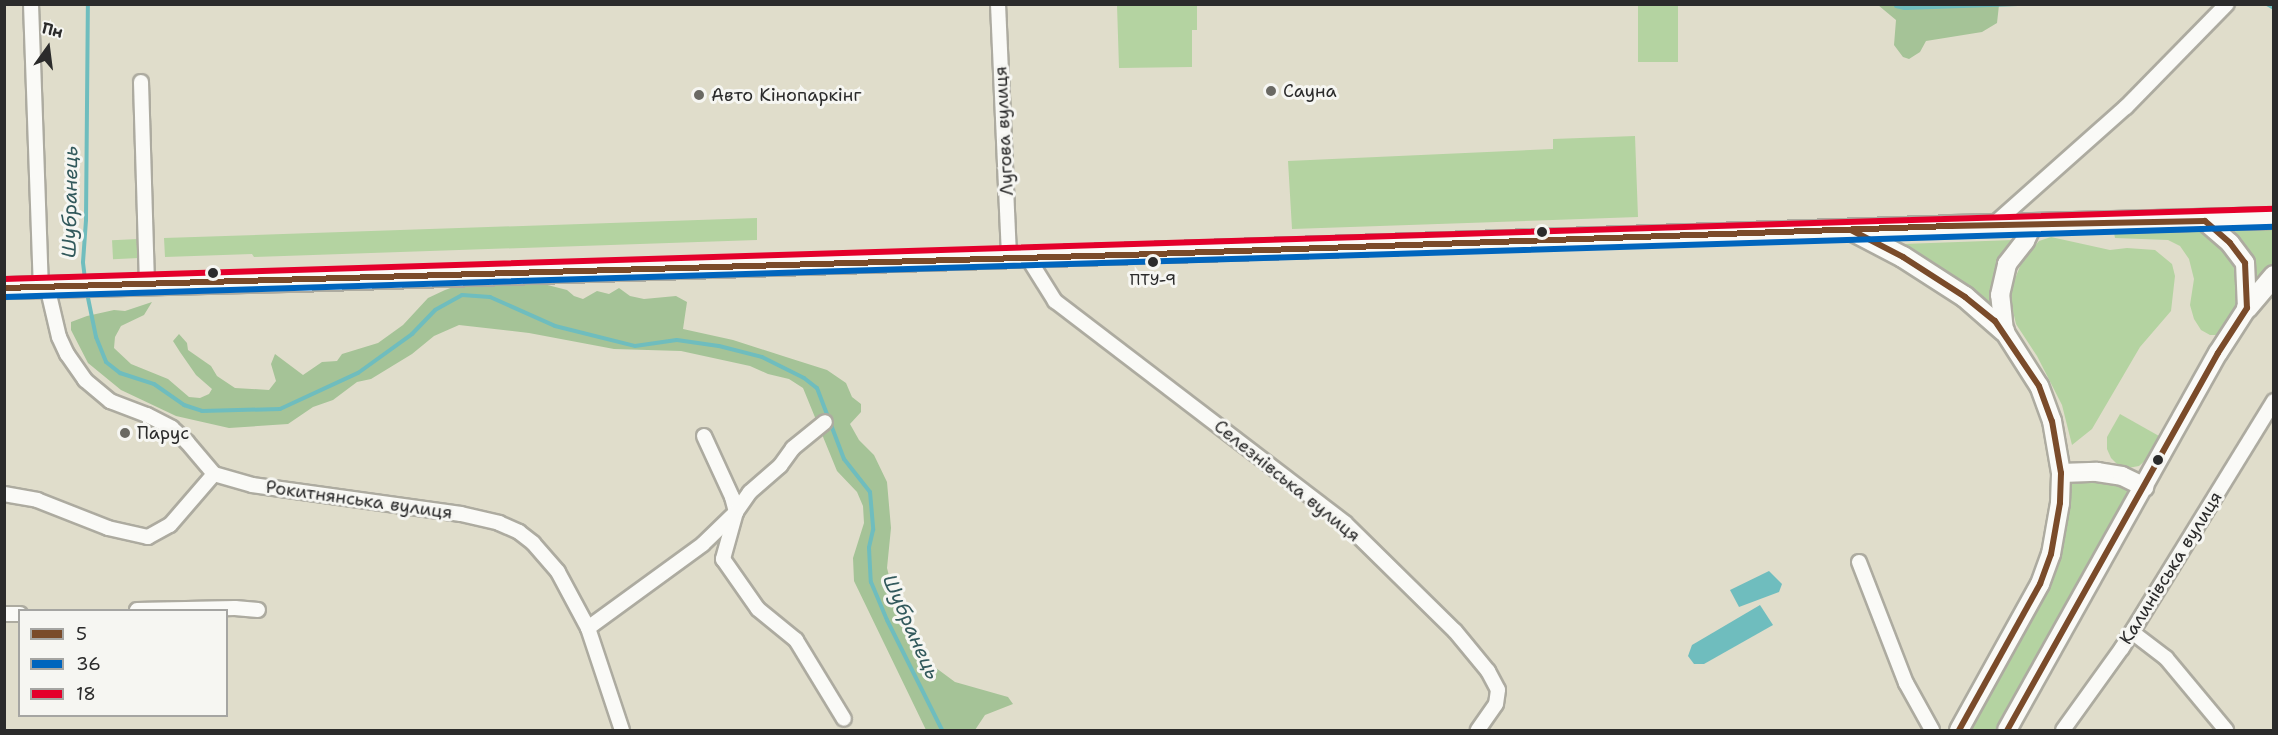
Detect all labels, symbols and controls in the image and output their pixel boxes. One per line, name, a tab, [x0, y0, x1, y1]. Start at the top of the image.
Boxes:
text: Пн	[40, 17, 65, 43]
north arrow	[18, 18, 78, 78]
street label: Лугова вулиця	[990, 66, 1018, 196]
place label: Сауна	[1283, 80, 1337, 102]
place label: Авто Кінопаркінг	[711, 84, 861, 106]
marker: Сауна	[1264, 84, 1278, 98]
marker: Авто Кінопаркінг	[692, 88, 706, 102]
water label: Шубранець	[57, 146, 83, 258]
unlabelled marker	[1536, 226, 1548, 238]
marker: ПТУ-9	[1147, 256, 1159, 268]
unlabelled marker	[207, 267, 219, 279]
place label: ПТУ-9	[1130, 270, 1176, 290]
street label: Селезнівська вулиця	[1210, 415, 1364, 547]
place label: Парус	[137, 422, 189, 444]
marker: Парус	[118, 426, 132, 440]
unlabelled marker	[2152, 454, 2164, 466]
street label: Рокитнянська вулиця	[264, 476, 454, 524]
street label: Калинівська вулиця	[2115, 488, 2227, 648]
water label: Шубранець	[877, 571, 945, 683]
legend	[18, 609, 228, 717]
text: 5	[76, 622, 87, 646]
text: 36	[76, 652, 101, 676]
text: 18	[76, 682, 96, 706]

